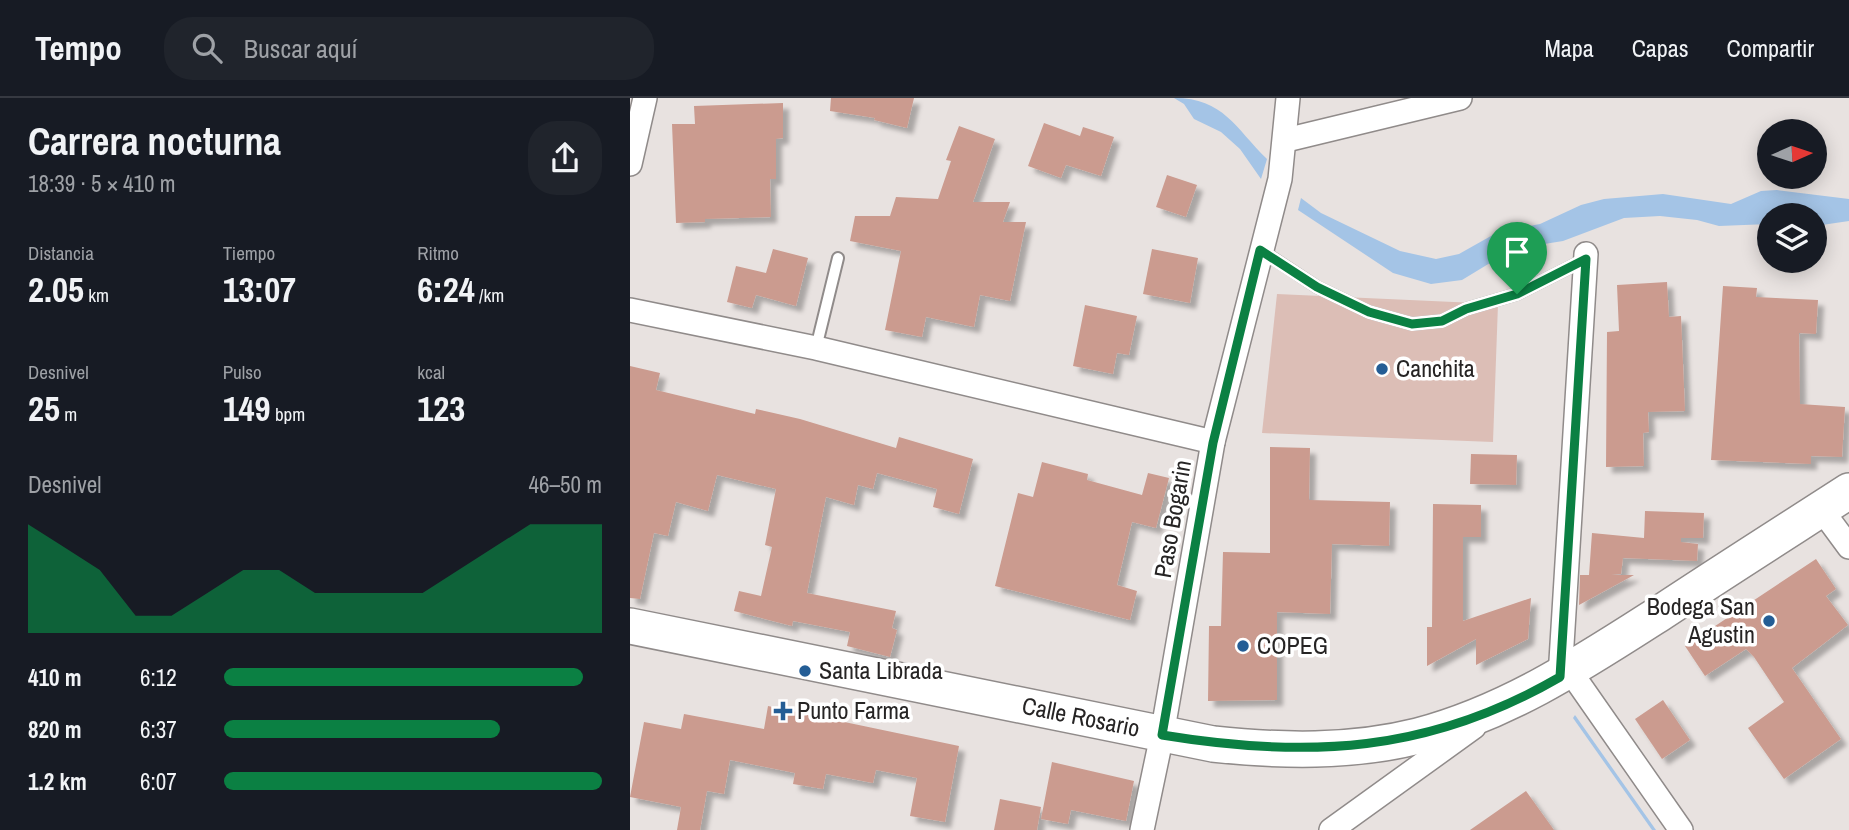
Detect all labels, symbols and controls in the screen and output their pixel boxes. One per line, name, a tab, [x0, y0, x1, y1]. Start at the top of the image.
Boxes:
search box	[164, 17, 654, 80]
text: Tempo	[35, 26, 122, 70]
icon: search	[188, 29, 226, 67]
text: Buscar aquí	[244, 31, 358, 66]
text: Mapa	[1544, 32, 1594, 64]
text: Capas	[1632, 32, 1689, 64]
text: Compartir	[1727, 32, 1814, 64]
text: Carrera nocturna	[28, 116, 281, 167]
north arrow	[1757, 119, 1827, 189]
map controls	[1757, 119, 1827, 273]
button: share	[528, 121, 602, 195]
text: 18:39 · 5 × 410 m	[28, 168, 175, 199]
button: layers	[1757, 203, 1827, 273]
pin	[1487, 222, 1547, 294]
icon: arrive	[1498, 233, 1536, 271]
text: Distancia	[28, 240, 94, 266]
text: Tiempo	[223, 240, 275, 266]
text: Ritmo	[417, 240, 459, 266]
text: 2.05	[28, 266, 84, 313]
text: 13:07	[223, 266, 296, 313]
text: 6:24	[417, 266, 475, 313]
text: km	[84, 282, 109, 308]
text: /km	[475, 282, 504, 308]
place label: Canchita	[1396, 352, 1475, 384]
text: Desnivel	[28, 359, 89, 385]
text: Pulso	[223, 359, 262, 385]
text: kcal	[417, 359, 445, 385]
marker: Canchita	[1374, 361, 1390, 377]
text: 25	[28, 385, 60, 432]
text: 149	[223, 385, 271, 432]
text: 123	[417, 385, 465, 432]
text: m	[60, 401, 77, 427]
text: bpm	[271, 401, 305, 427]
street label: Paso Bogarin	[1146, 457, 1198, 580]
text: Desnivel	[28, 469, 101, 500]
text: 46–50 m	[529, 469, 602, 500]
place label: Bodega San Agustin	[1647, 590, 1755, 650]
marker: Bodega San Agustin	[1761, 613, 1777, 629]
place label: COPEG	[1257, 629, 1328, 661]
marker: COPEG	[1235, 638, 1251, 654]
place label: Santa Librada	[819, 654, 943, 686]
text: 410 m	[28, 662, 81, 693]
text: 6:12	[140, 662, 177, 693]
marker: Santa Librada	[797, 663, 813, 679]
street label: Calle Rosario	[1019, 689, 1143, 744]
place label: Punto Farma	[797, 694, 910, 726]
marker: Punto Farma	[775, 703, 791, 719]
text: 820 m	[28, 714, 81, 745]
text: 6:37	[140, 714, 177, 745]
text: 1.2 km	[28, 766, 87, 797]
text: 6:07	[140, 766, 177, 797]

